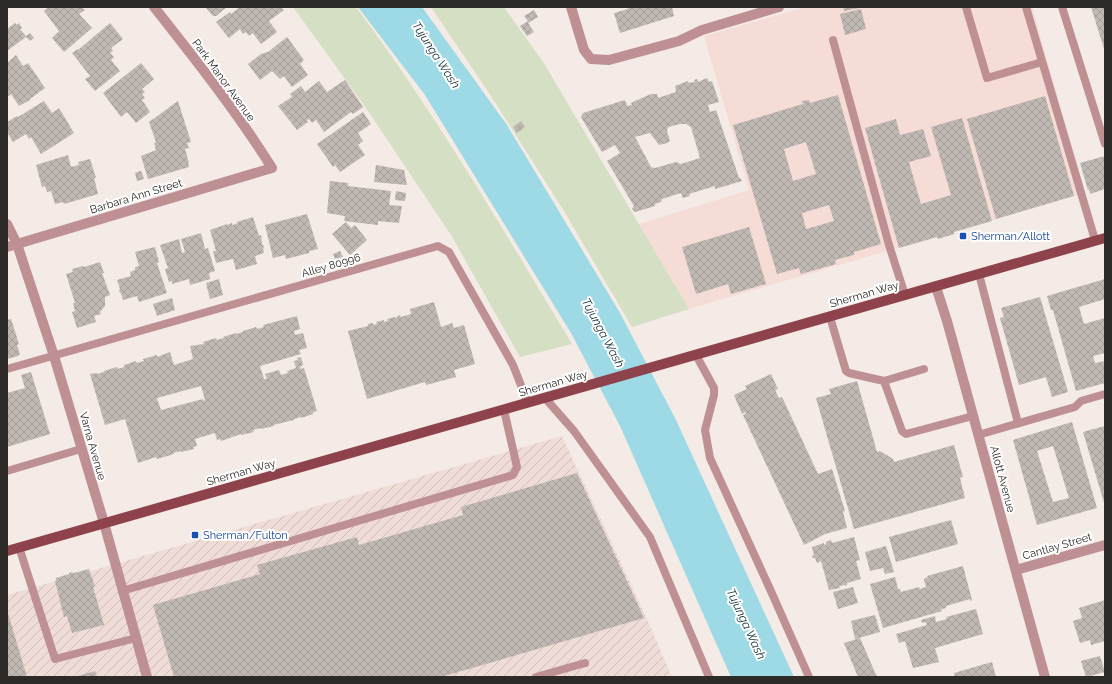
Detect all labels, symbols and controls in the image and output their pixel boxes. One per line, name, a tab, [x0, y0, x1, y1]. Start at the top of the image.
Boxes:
water label: Tujunga Wash	[409, 19, 463, 91]
street label: Park Manor Avenue	[189, 37, 258, 124]
street label: Barbara Ann Street	[88, 176, 184, 217]
place label: Sherman/Allott	[971, 230, 1050, 243]
marker: Sherman/Allott	[958, 231, 968, 241]
street label: Alley 80996	[300, 251, 363, 280]
street label: Sherman Way	[828, 278, 900, 311]
water label: Tujunga Wash	[579, 296, 627, 370]
street label: Sherman Way	[517, 367, 589, 400]
street label: Varna Avenue	[77, 411, 109, 482]
street label: Allott Avenue	[987, 444, 1018, 514]
street label: Sherman Way	[205, 456, 277, 489]
place label: Sherman/Fulton	[203, 529, 288, 542]
marker: Sherman/Fulton	[190, 530, 200, 540]
street label: Cantlay Street	[1021, 530, 1094, 563]
water label: Tujunga Wash	[723, 586, 769, 662]

